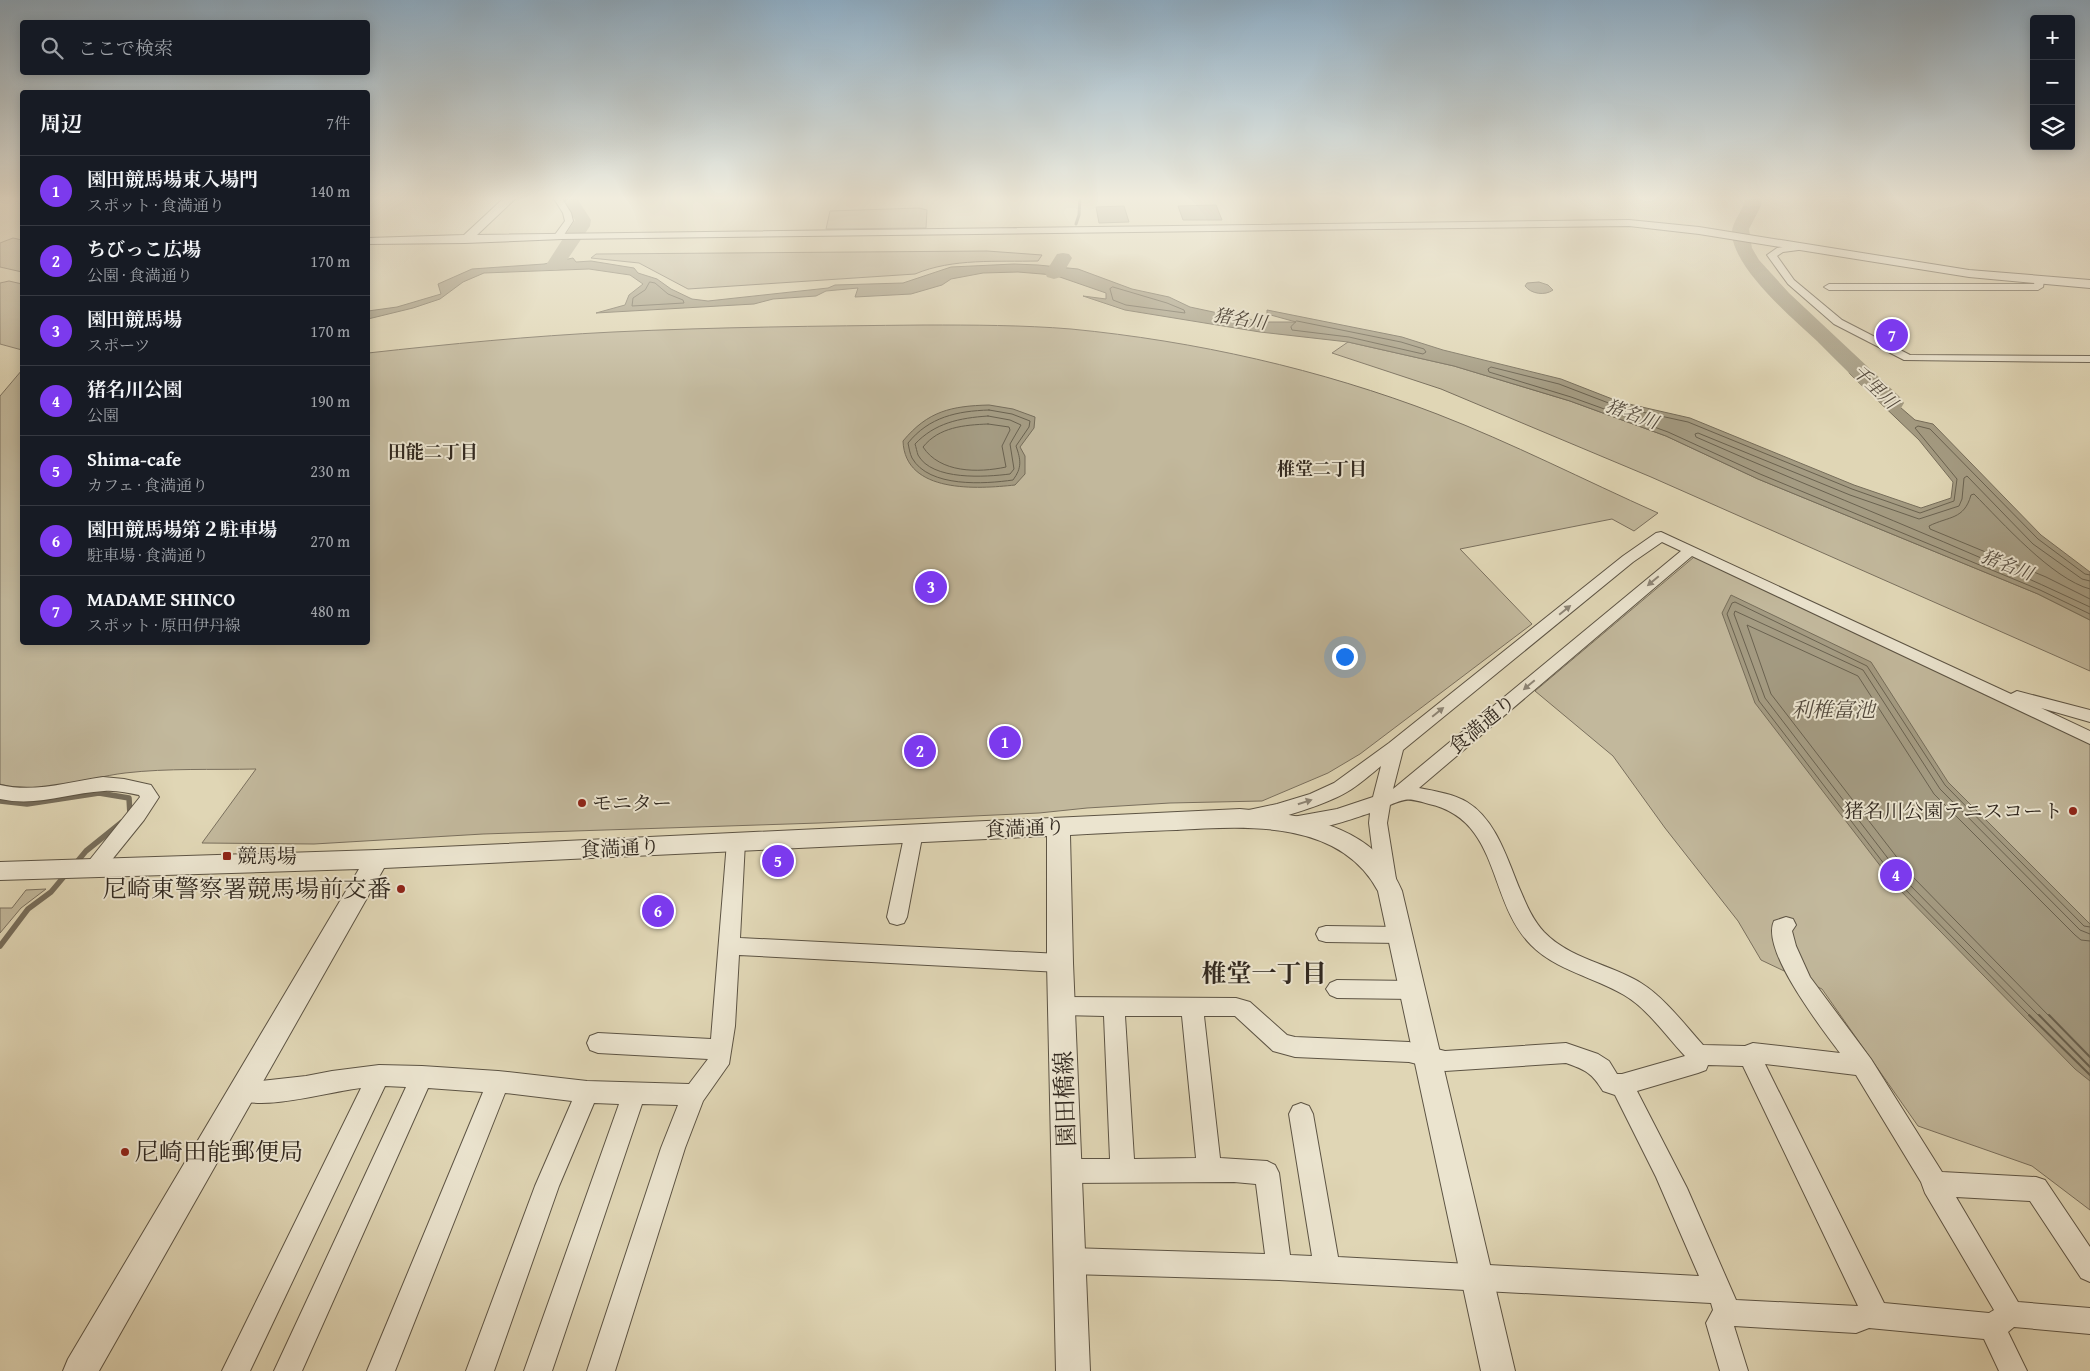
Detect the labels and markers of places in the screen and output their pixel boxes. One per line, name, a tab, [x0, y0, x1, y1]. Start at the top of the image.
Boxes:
pin: 7	[1876, 316, 1908, 354]
pin: 3	[915, 568, 947, 606]
pin: 1	[989, 723, 1021, 761]
pin: 2	[904, 732, 936, 770]
place label: モニター	[592, 788, 672, 817]
place label: 猪名川公園テニスコート	[1844, 796, 2063, 825]
marker: モニター	[576, 797, 588, 809]
marker: 猪名川公園テニスコート	[2067, 805, 2079, 817]
place label: 競馬場	[237, 841, 297, 870]
pin: 5	[762, 842, 794, 880]
marker: 競馬場	[221, 850, 233, 862]
pin: 4	[1880, 856, 1912, 894]
place label: 尼崎東警察署競馬場前交番	[103, 871, 391, 906]
marker: 尼崎東警察署競馬場前交番	[395, 883, 407, 895]
pin: 6	[642, 892, 674, 930]
place label: 尼崎田能郵便局	[135, 1134, 303, 1169]
marker: 尼崎田能郵便局	[119, 1146, 131, 1158]

